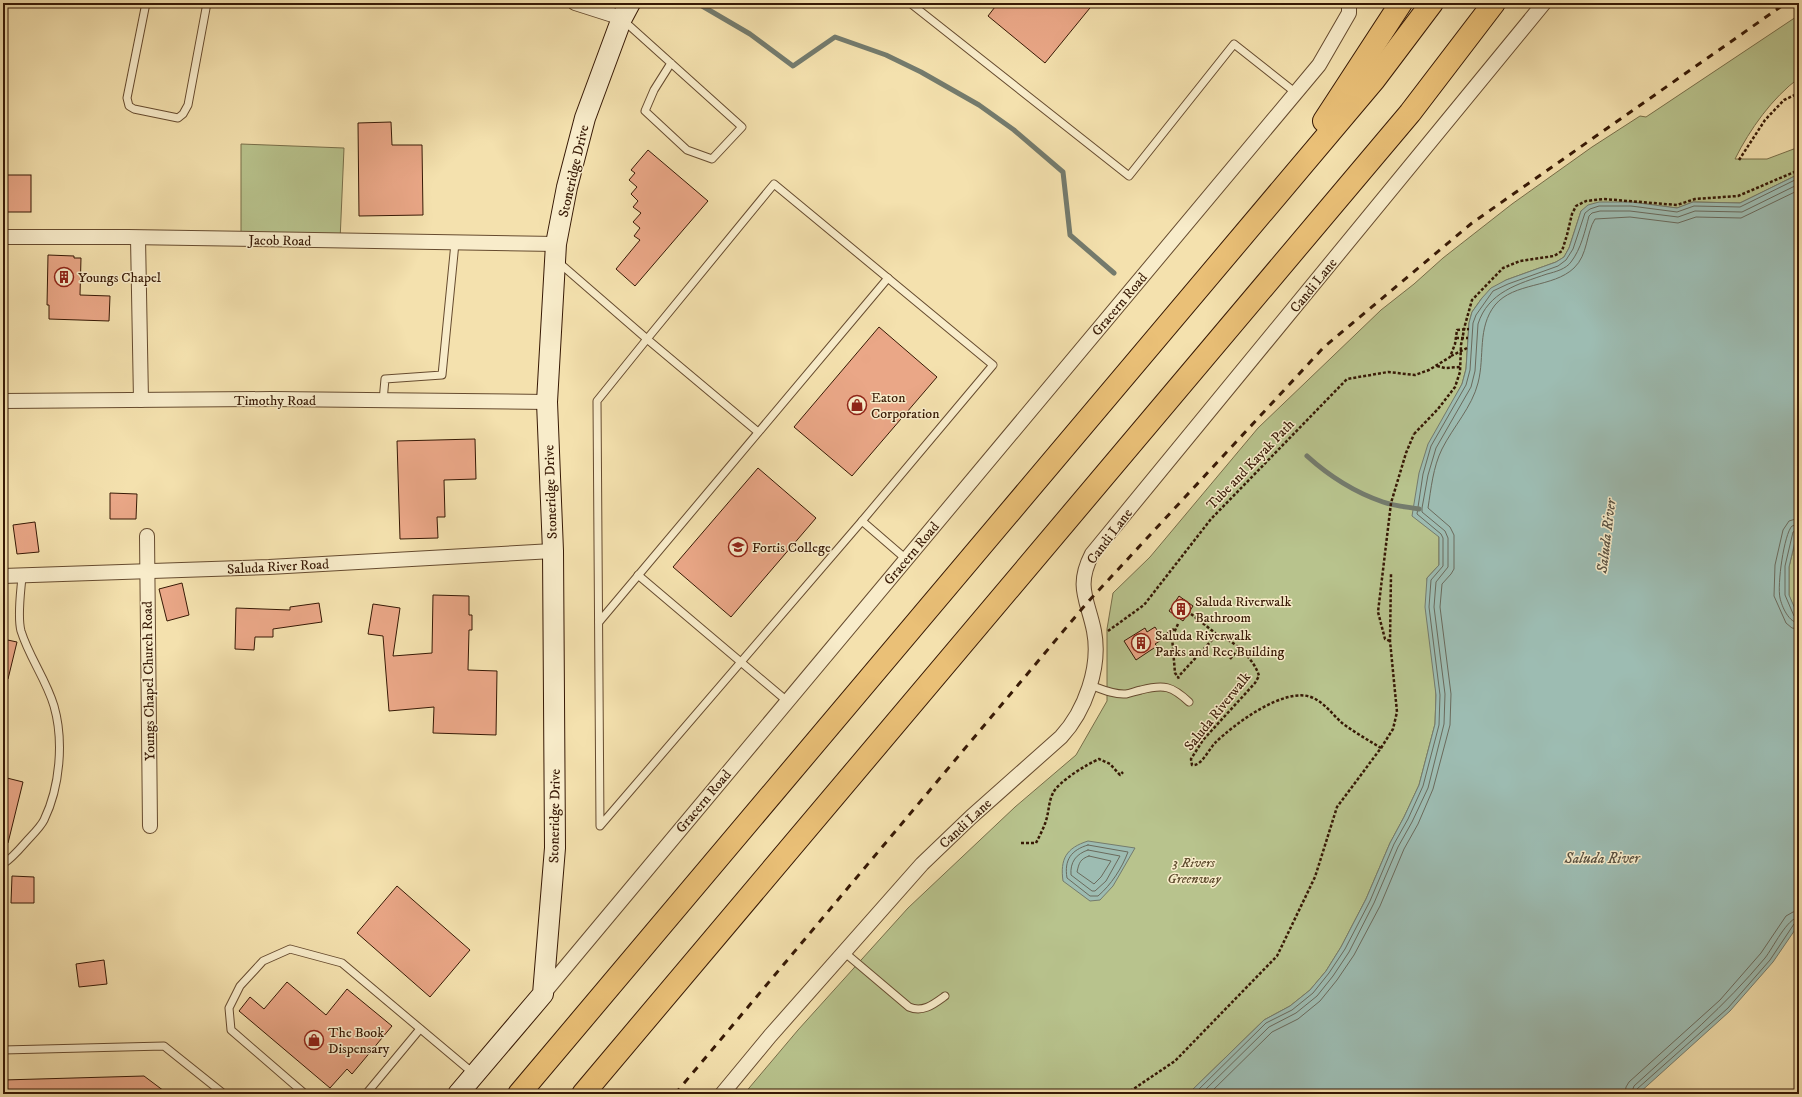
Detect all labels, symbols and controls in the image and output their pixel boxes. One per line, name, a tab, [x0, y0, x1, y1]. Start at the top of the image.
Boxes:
street label: Stoneridge Drive	[555, 123, 593, 219]
street label: Jacob Road	[247, 231, 311, 251]
street label: Candi Lane	[1286, 254, 1341, 317]
building icon: Youngs Chapel	[53, 266, 75, 288]
place label: Youngs Chapel	[78, 269, 162, 287]
street label: Gracern Road	[1088, 269, 1152, 340]
place label: Eaton Corporation	[871, 389, 940, 423]
street label: Timothy Road	[234, 392, 316, 410]
shop icon: Eaton Corporation	[846, 394, 868, 416]
street label: Tube and Kayak Path	[1203, 415, 1299, 514]
street label: Stoneridge Drive	[540, 444, 562, 539]
water label: Saluda River	[1592, 496, 1621, 575]
street label: Candi Lane	[1083, 505, 1137, 568]
street label: Gracern Road	[880, 518, 944, 589]
school or university icon: Fortis College	[727, 536, 749, 558]
place label: Fortis College	[752, 539, 831, 557]
street label: Saluda River Road	[227, 555, 330, 579]
place label: Saluda Riverwalk Bathroom	[1195, 593, 1291, 627]
building icon: Saluda Riverwalk Bathroom	[1170, 598, 1192, 620]
street label: Youngs Chapel Church Road	[139, 601, 159, 761]
place label: Saluda Riverwalk Parks and Rec Building	[1155, 627, 1284, 661]
building icon: Saluda Riverwalk Parks and Rec Building	[1130, 632, 1152, 654]
street label: Saluda Riverwalk	[1180, 668, 1255, 755]
street label: Gracern Road	[672, 766, 736, 837]
street label: Stoneridge Drive	[545, 769, 565, 863]
street label: Candi Lane	[936, 795, 996, 853]
water label: Saluda River	[1564, 849, 1641, 868]
park label: 3 Rivers Greenway	[1167, 854, 1222, 888]
place label: The Book Dispensary	[328, 1024, 390, 1058]
shop icon: The Book Dispensary	[303, 1029, 325, 1051]

